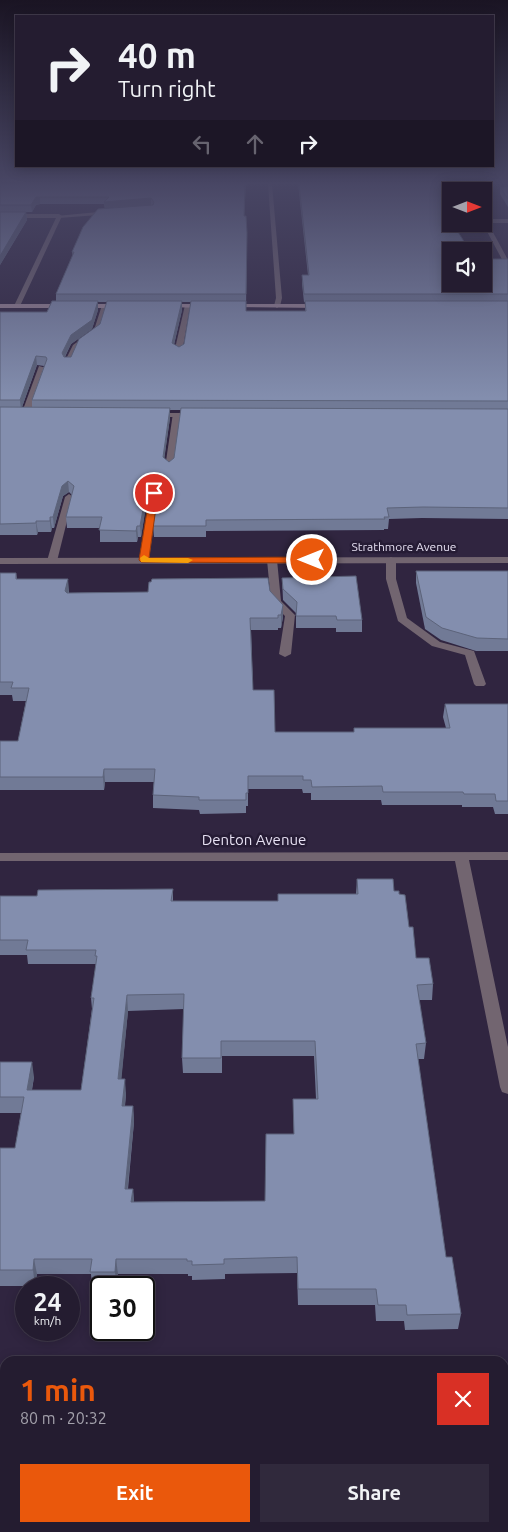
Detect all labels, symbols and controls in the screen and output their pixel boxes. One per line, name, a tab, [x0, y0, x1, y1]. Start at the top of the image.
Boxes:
icon: right	[35, 35, 100, 100]
text: 40 m	[118, 35, 196, 75]
text: Turn right	[118, 76, 216, 101]
icon: left	[188, 130, 216, 158]
icon: ahead	[241, 130, 269, 158]
icon: right	[294, 130, 322, 158]
north arrow	[442, 182, 492, 232]
map controls	[442, 182, 492, 292]
button: sound	[442, 242, 492, 292]
pin	[133, 472, 175, 514]
icon: arrive	[140, 479, 168, 507]
position arrow	[285, 533, 337, 585]
street label: Strathmore Avenue	[352, 540, 457, 553]
street label: Denton Avenue	[202, 831, 306, 848]
speed limit sign: 30	[90, 1276, 155, 1341]
text: 24	[33, 1288, 62, 1316]
text: km/h	[34, 1314, 61, 1327]
text: 1 min	[20, 1373, 96, 1407]
button: close	[437, 1373, 489, 1425]
text: 80 m · 20:32	[20, 1409, 107, 1427]
button: Exit	[20, 1464, 250, 1522]
button: Share	[260, 1464, 489, 1522]

